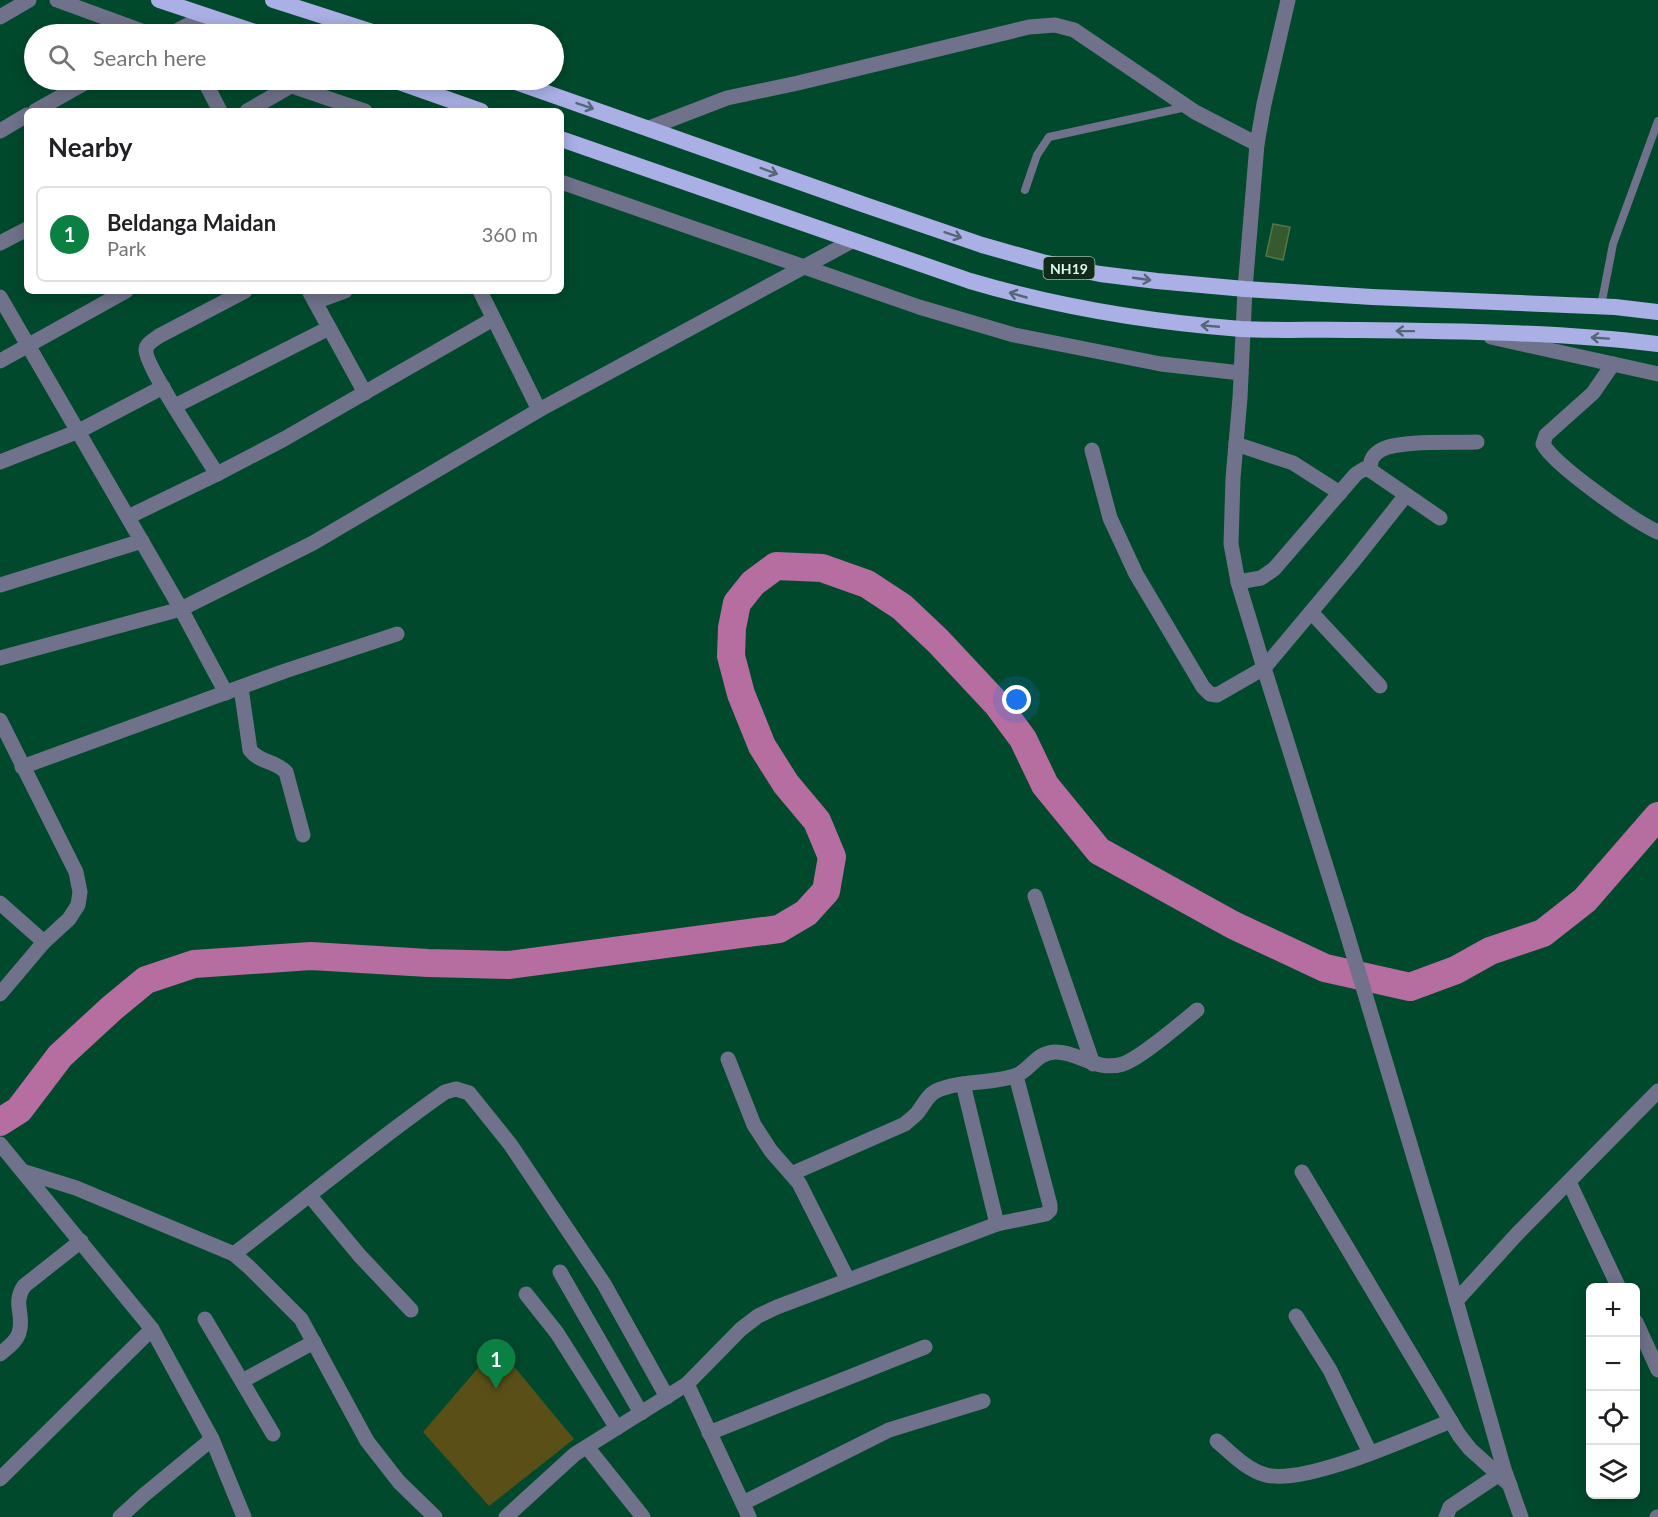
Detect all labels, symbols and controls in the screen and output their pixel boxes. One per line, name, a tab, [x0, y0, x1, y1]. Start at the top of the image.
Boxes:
search box	[24, 24, 564, 90]
icon: search	[45, 41, 78, 74]
text: Search here	[93, 44, 206, 71]
one-way arrow	[575, 101, 594, 112]
text: Nearby	[48, 131, 133, 163]
one-way arrow	[759, 166, 777, 177]
text: Beldanga Maidan	[107, 209, 276, 236]
text: 1	[64, 222, 75, 246]
text: 360 m	[482, 222, 538, 246]
one-way arrow	[943, 230, 962, 241]
text: Park	[107, 236, 146, 260]
road number: NH19	[1044, 257, 1094, 279]
one-way arrow	[1132, 274, 1152, 285]
one-way arrow	[1009, 289, 1028, 300]
one-way arrow	[1201, 320, 1221, 331]
one-way arrow	[1396, 325, 1416, 337]
one-way arrow	[1590, 333, 1610, 344]
your location	[1002, 685, 1031, 714]
map controls	[1586, 1283, 1640, 1499]
button: +	[1586, 1283, 1640, 1337]
button: −	[1586, 1337, 1640, 1391]
pin: 1	[476, 1340, 516, 1389]
button: locate	[1586, 1391, 1640, 1445]
button: layers	[1586, 1445, 1640, 1499]

